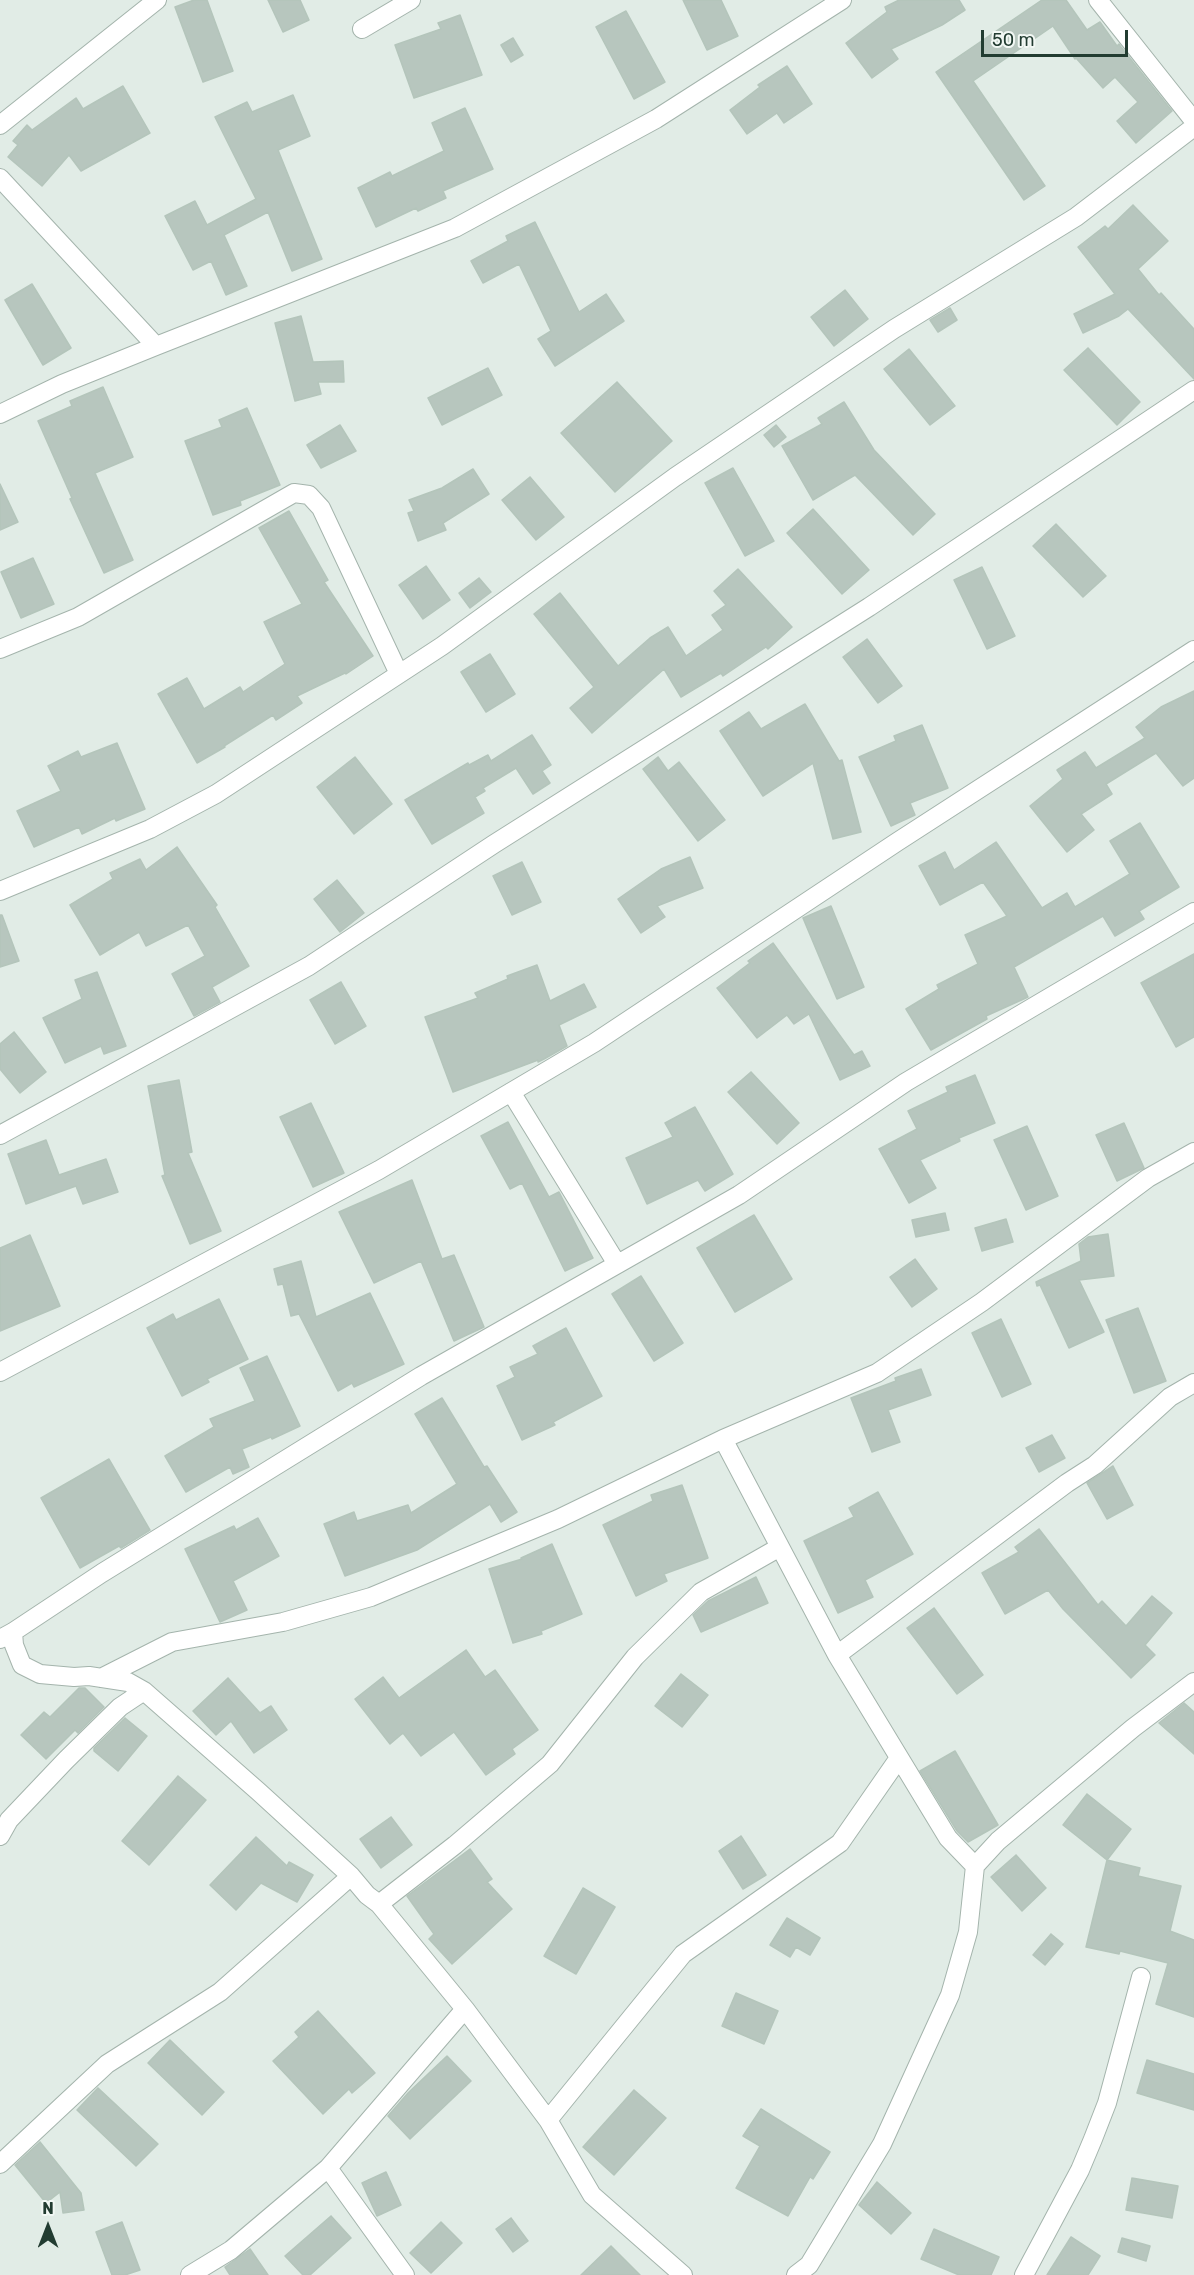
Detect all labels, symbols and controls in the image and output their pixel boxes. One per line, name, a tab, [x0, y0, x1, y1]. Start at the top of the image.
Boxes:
scale bar	[984, 18, 1131, 56]
text: 50 m	[992, 29, 1035, 51]
north arrow	[18, 2197, 78, 2257]
text: N	[42, 2199, 54, 2218]

